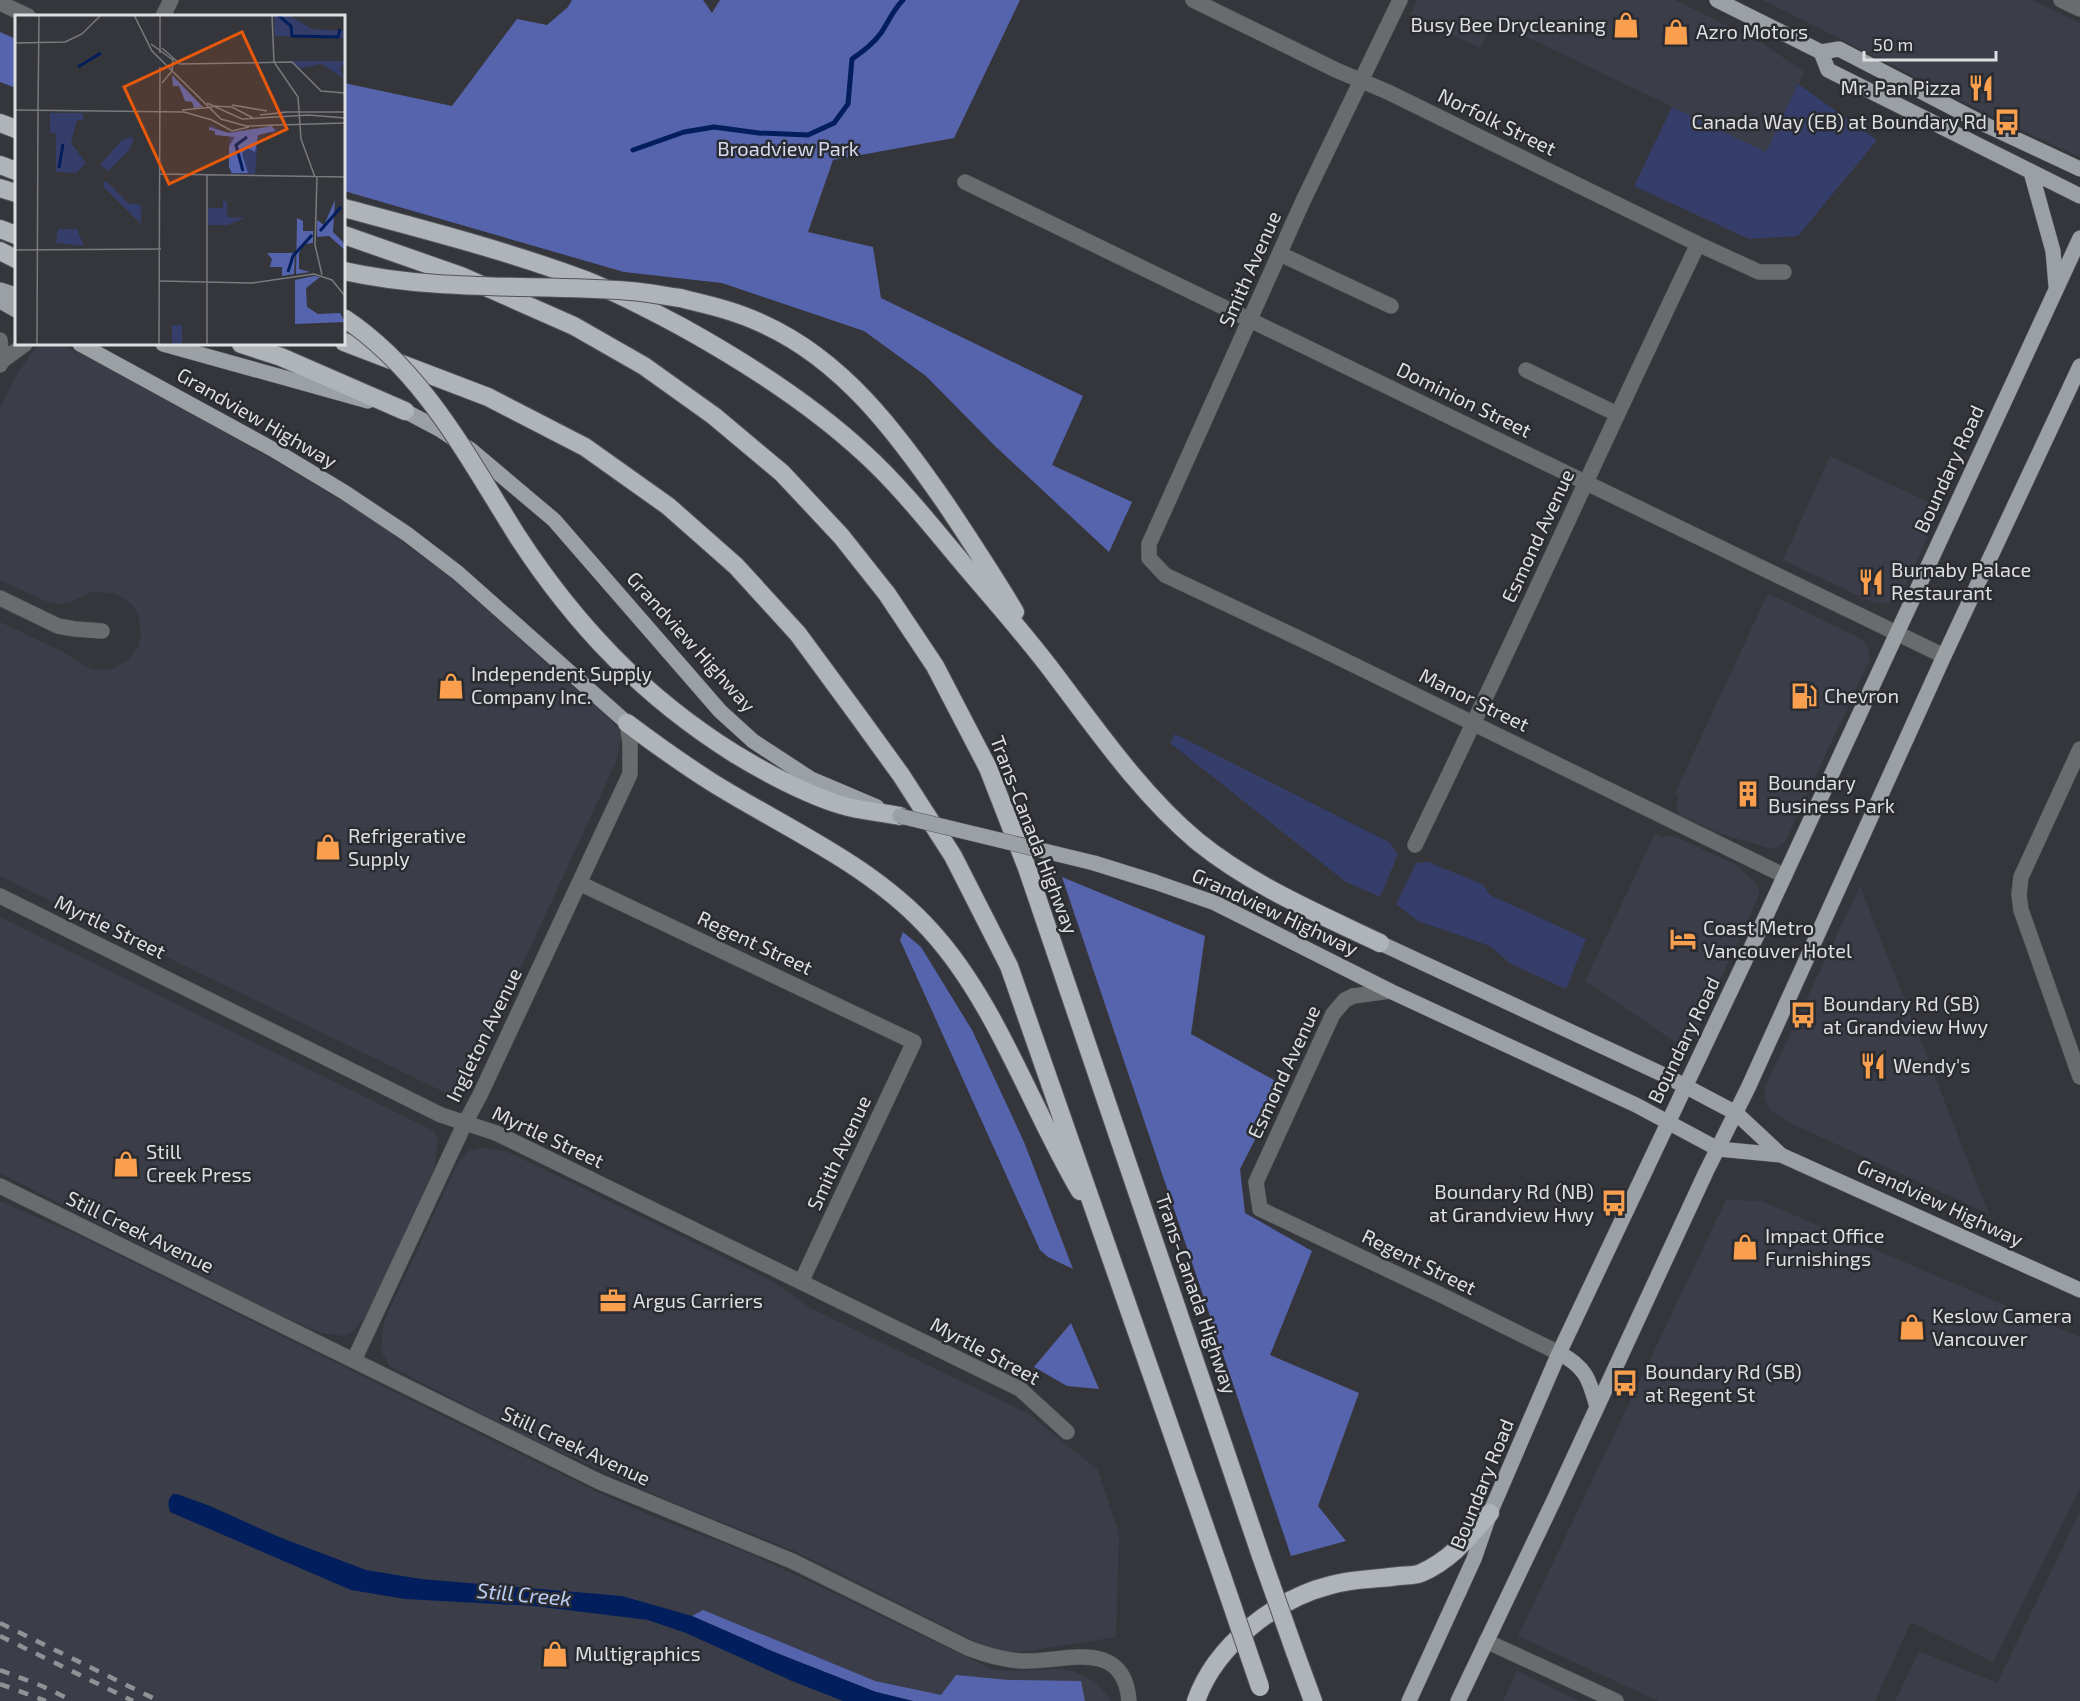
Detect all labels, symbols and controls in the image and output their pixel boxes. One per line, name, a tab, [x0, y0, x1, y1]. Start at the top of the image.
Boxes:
shop icon: Busy Bee Drycleaning	[1611, 10, 1641, 40]
place label: Busy Bee Drycleaning	[1411, 12, 1606, 36]
inset map	[15, 15, 345, 345]
shop icon: Azro Motors	[1661, 17, 1691, 47]
place label: Azro Motors	[1696, 19, 1808, 43]
scale bar	[1864, 24, 1996, 62]
text: 50 m	[1873, 33, 1913, 55]
restaurant icon: Mr. Pan Pizza	[1966, 73, 1996, 103]
place label: Mr. Pan Pizza	[1841, 75, 1961, 99]
street label: Norfolk Street	[1435, 82, 1561, 160]
bus stop icon: Canada Way (EB) at Boundary Rd	[1992, 107, 2022, 137]
place label: Canada Way (EB) at Boundary Rd	[1692, 109, 1987, 133]
park label: Broadview Park	[717, 136, 859, 160]
street label: Smith Avenue	[1213, 207, 1285, 330]
street label: Dominion Street	[1393, 356, 1536, 442]
street label: Grandview Highway	[173, 362, 342, 473]
street label: Boundary Road	[1908, 401, 1988, 536]
street label: Esmond Avenue	[1496, 465, 1578, 606]
place label: Burnaby Palace Restaurant	[1891, 557, 2031, 604]
street label: Grandview Highway	[622, 566, 761, 717]
restaurant icon: Burnaby Palace Restaurant	[1856, 567, 1886, 597]
place label: Independent Supply Company Inc.	[471, 661, 652, 708]
street label: Manor Street	[1416, 662, 1534, 736]
shop icon: Independent Supply Company Inc.	[436, 671, 466, 701]
fuel station icon: Chevron	[1789, 681, 1819, 711]
place label: Chevron	[1824, 683, 1899, 707]
street label: Trans-Canada Highway	[986, 732, 1084, 938]
place label: Boundary Business Park	[1768, 770, 1895, 817]
building icon: Boundary Business Park	[1733, 779, 1763, 809]
place label: Refrigerative Supply	[348, 823, 466, 870]
shop icon: Refrigerative Supply	[313, 832, 343, 862]
street label: Grandview Highway	[1189, 862, 1363, 960]
street label: Myrtle Street	[51, 889, 170, 963]
street label: Regent Street	[694, 905, 817, 979]
place label: Coast Metro Vancouver Hotel	[1703, 915, 1852, 962]
hotel icon: Coast Metro Vancouver Hotel	[1668, 924, 1698, 954]
street label: Ingleton Avenue	[440, 964, 526, 1106]
street label: Boundary Road	[1642, 972, 1724, 1107]
place label: Boundary Rd (SB) at Grandview Hwy	[1823, 991, 1988, 1038]
bus stop icon: Boundary Rd (SB) at Grandview Hwy	[1788, 1000, 1818, 1030]
street label: Esmond Avenue	[1242, 1001, 1324, 1142]
restaurant icon: Wendy's	[1858, 1051, 1888, 1081]
place label: Wendy's	[1893, 1053, 1970, 1077]
street label: Smith Avenue	[801, 1091, 875, 1214]
street label: Myrtle Street	[489, 1100, 608, 1173]
place label: Still Creek Press	[146, 1139, 252, 1186]
shop icon: Still Creek Press	[111, 1149, 141, 1179]
street label: Grandview Highway	[1854, 1153, 2028, 1251]
place label: Boundary Rd (NB) at Grandview Hwy	[1429, 1179, 1594, 1226]
street label: Still Creek Avenue	[63, 1185, 218, 1277]
bus stop icon: Boundary Rd (NB) at Grandview Hwy	[1599, 1188, 1629, 1218]
street label: Trans-Canada Highway	[1151, 1190, 1243, 1397]
street label: Regent Street	[1358, 1223, 1481, 1299]
place label: Impact Office Furnishings	[1765, 1223, 1885, 1270]
shop icon: Impact Office Furnishings	[1730, 1232, 1760, 1262]
office icon: Argus Carriers	[598, 1286, 628, 1316]
place label: Argus Carriers	[633, 1288, 763, 1312]
place label: Keslow Camera Vancouver	[1932, 1303, 2072, 1350]
street label: Myrtle Street	[927, 1311, 1045, 1389]
shop icon: Keslow Camera Vancouver	[1897, 1312, 1927, 1342]
place label: Boundary Rd (SB) at Regent St	[1645, 1359, 1802, 1406]
bus stop icon: Boundary Rd (SB) at Regent St	[1610, 1368, 1640, 1398]
street label: Still Creek Avenue	[498, 1400, 655, 1490]
street label: Boundary Road	[1444, 1415, 1518, 1552]
water label: Still Creek	[476, 1577, 572, 1610]
shop icon: Multigraphics	[540, 1639, 570, 1669]
place label: Multigraphics	[575, 1641, 701, 1665]

